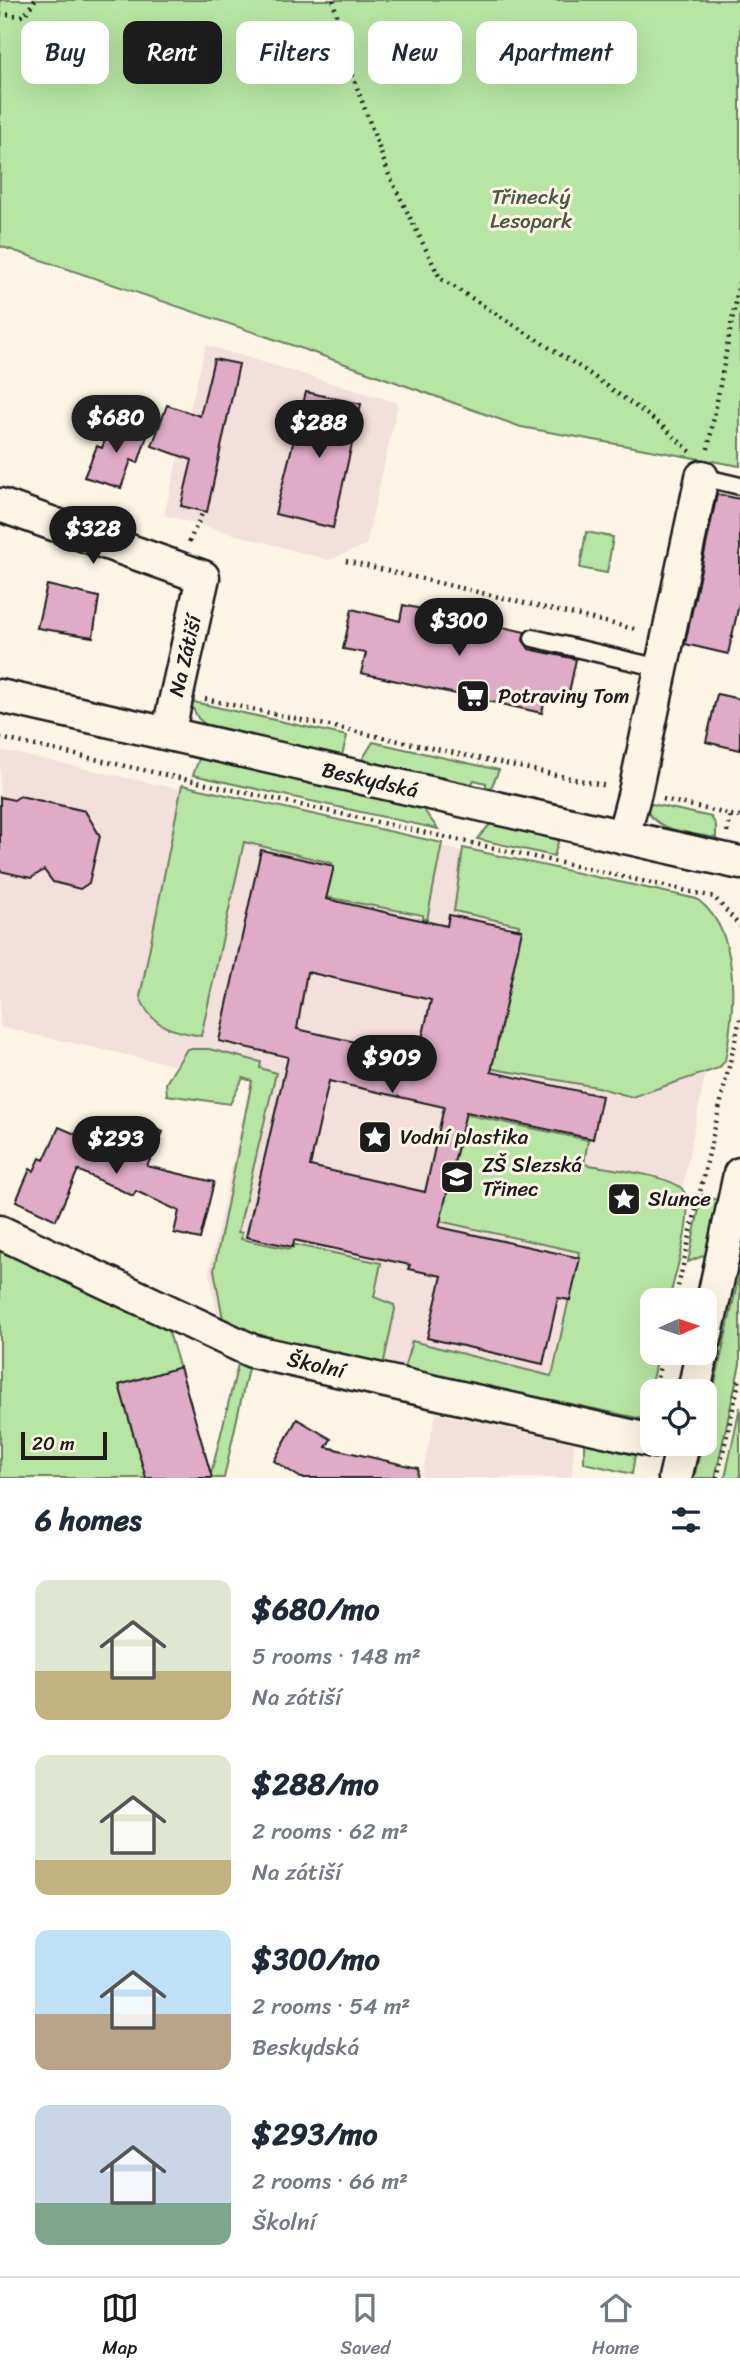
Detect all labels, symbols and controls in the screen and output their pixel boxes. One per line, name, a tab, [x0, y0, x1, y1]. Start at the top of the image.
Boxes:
chip: Buy	[21, 21, 109, 84]
chip: Rent	[123, 21, 222, 84]
chip: Filters	[236, 21, 354, 84]
chip: New	[368, 21, 462, 84]
chip: Apartment	[476, 21, 637, 84]
park label: Třinecký Lesopark	[490, 178, 573, 240]
pin: $680	[75, 396, 157, 455]
text: $680	[88, 397, 144, 438]
pin: $288	[278, 400, 360, 460]
text: $288	[291, 402, 347, 443]
pin: $328	[52, 506, 134, 566]
text: $328	[65, 508, 121, 549]
pin: $300	[418, 598, 500, 658]
text: $300	[430, 600, 488, 641]
street label: Na Zátiší	[157, 609, 213, 701]
supermarket icon: Potraviny Tom	[454, 677, 492, 715]
place label: Potraviny Tom	[498, 677, 630, 715]
street label: Beskydská	[318, 750, 422, 810]
pin: $909	[351, 1036, 433, 1095]
text: $909	[363, 1037, 421, 1078]
pin: $293	[75, 1116, 157, 1176]
text: $293	[88, 1118, 144, 1159]
place icon: Vodní plastika	[356, 1118, 394, 1156]
place label: Vodní plastika	[400, 1118, 529, 1156]
place label: ZŠ Slezská Třinec	[482, 1146, 583, 1208]
school or university icon: ZŠ Slezská Třinec	[438, 1158, 476, 1196]
place icon: Slunce	[605, 1180, 643, 1218]
place label: Slunce	[648, 1180, 711, 1218]
north arrow	[640, 1288, 718, 1365]
map controls	[640, 1288, 717, 1456]
street label: Školní	[283, 1340, 351, 1391]
button: locate	[640, 1379, 717, 1456]
text: 20 m	[32, 1427, 75, 1460]
scale bar	[21, 1429, 107, 1461]
text: 6 homes	[35, 1493, 142, 1547]
icon: filters	[667, 1501, 705, 1539]
text: $680/mo	[252, 1582, 379, 1636]
icon: home	[91, 1608, 175, 1692]
text: 5 rooms · 148 m²	[252, 1636, 421, 1677]
text: Na zátiší	[252, 1677, 341, 1718]
text: $288/mo	[252, 1757, 379, 1811]
icon: home	[91, 1783, 175, 1867]
text: 2 rooms · 62 m²	[252, 1811, 408, 1852]
text: Na zátiší	[252, 1852, 341, 1893]
text: $300/mo	[252, 1932, 380, 1986]
icon: home	[91, 1958, 175, 2042]
text: 2 rooms · 54 m²	[252, 1986, 410, 2027]
text: Beskydská	[252, 2027, 359, 2068]
text: $293/mo	[252, 2107, 378, 2161]
icon: home	[91, 2133, 175, 2217]
text: 2 rooms · 66 m²	[252, 2161, 408, 2202]
text: Školní	[252, 2202, 316, 2243]
tab: Map	[101, 2289, 139, 2364]
tab: Saved	[340, 2289, 390, 2364]
tab: Home	[592, 2289, 639, 2364]

